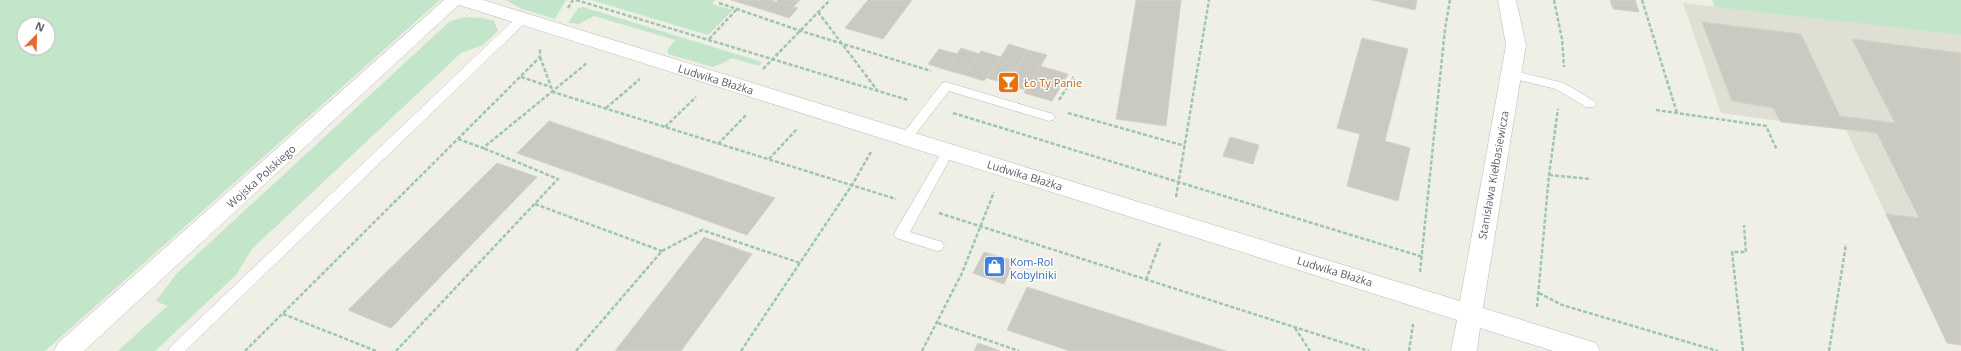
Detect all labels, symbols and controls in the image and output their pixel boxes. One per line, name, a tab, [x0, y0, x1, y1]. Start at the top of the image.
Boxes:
north arrow	[16, 16, 56, 56]
text: N	[33, 18, 47, 35]
street label: Ludwika Błażka	[676, 60, 756, 98]
bar icon: Ło Ty Panie	[996, 69, 1022, 95]
place label: Ło Ty Panie	[1024, 75, 1082, 90]
street label: Stanisława Kiełbasiewicza	[1474, 109, 1512, 241]
street label: Wojska Polskiego	[223, 141, 299, 211]
street label: Ludwika Błażka	[985, 156, 1065, 194]
street label: Ludwika Błażka	[1295, 252, 1375, 290]
shop icon: Kom-Rol Kobylniki	[981, 254, 1007, 280]
place label: Kom-Rol Kobylniki	[1010, 254, 1056, 282]

